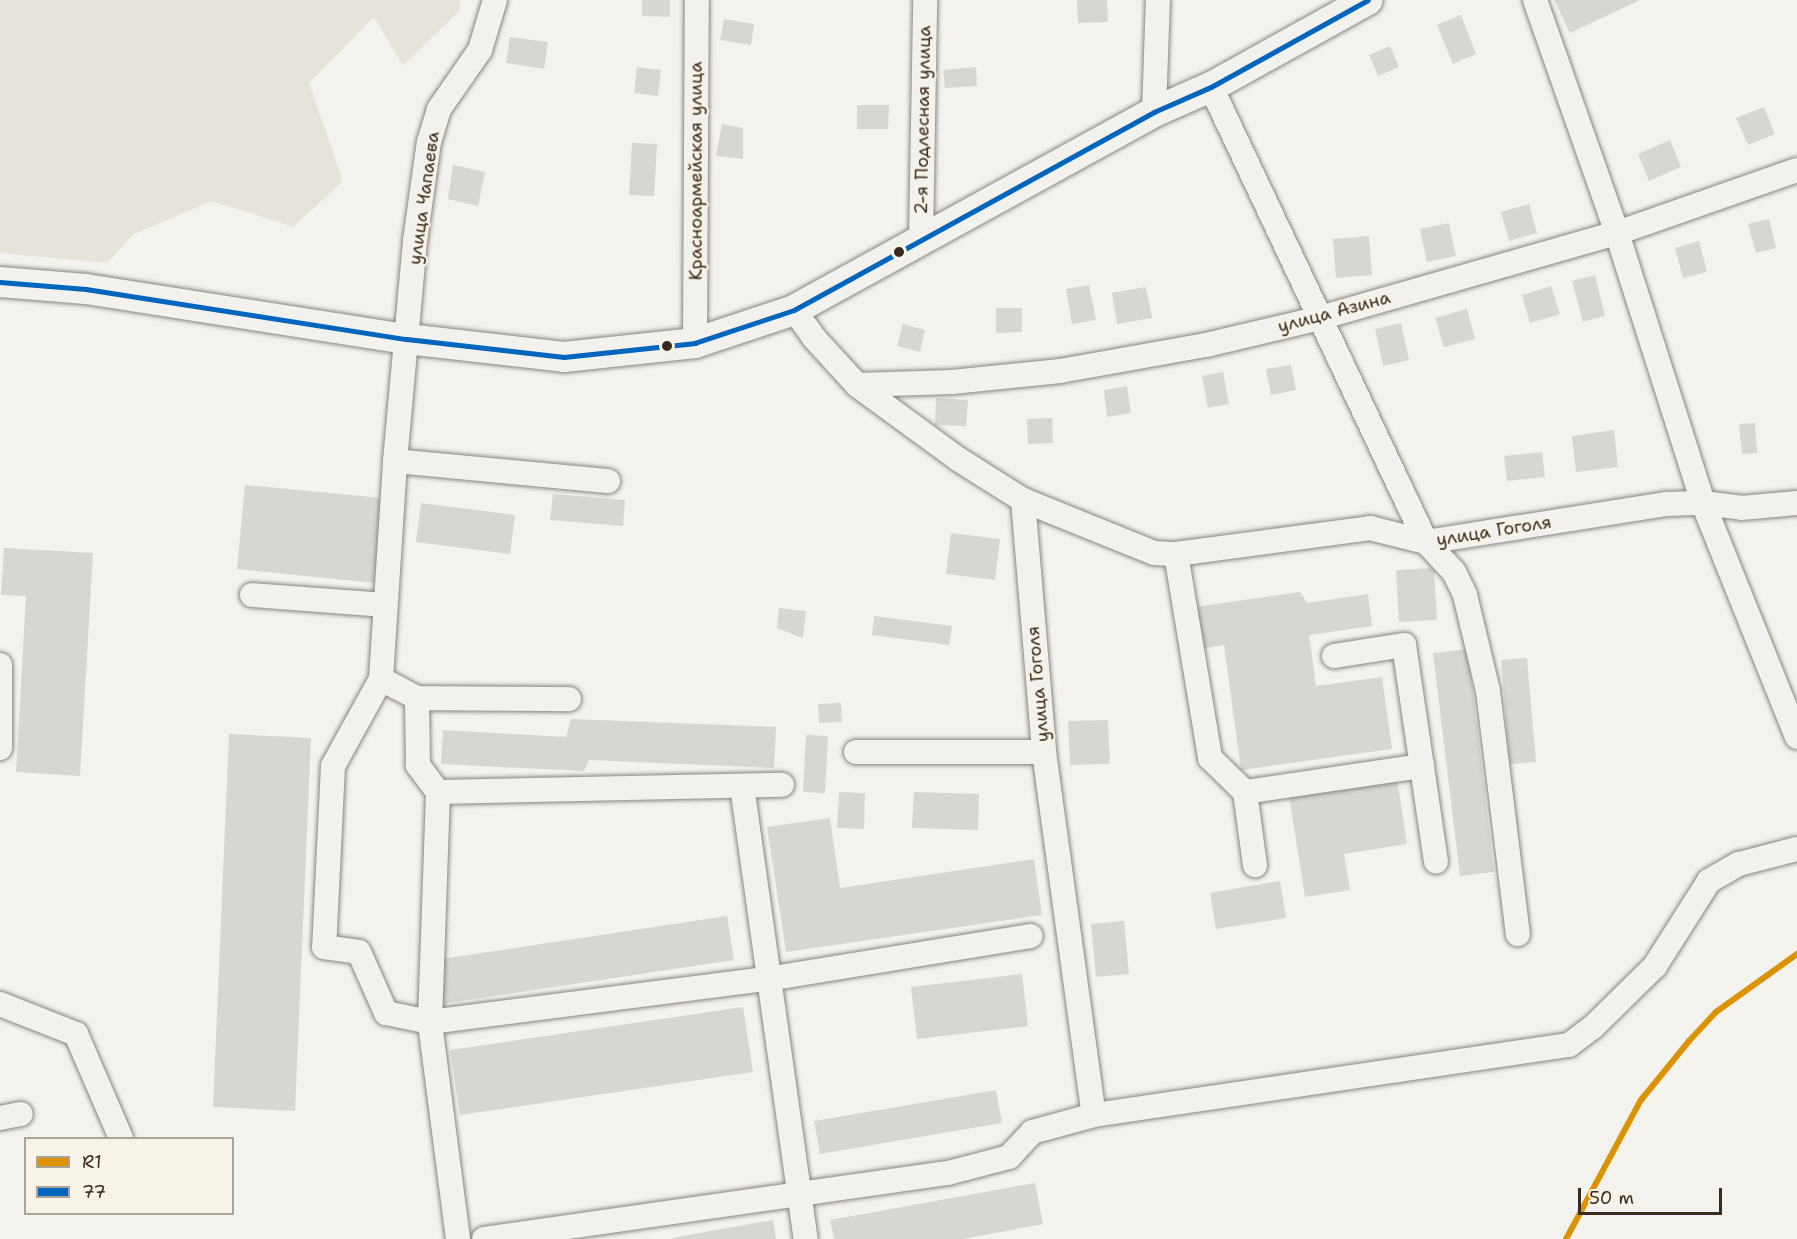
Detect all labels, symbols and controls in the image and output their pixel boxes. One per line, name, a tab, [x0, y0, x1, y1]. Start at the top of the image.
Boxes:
street label: 2-я Подлесная улица	[911, 25, 935, 215]
street label: Красноармейская улица	[685, 62, 707, 280]
street label: улица Чапаева	[404, 130, 444, 266]
unlabelled marker	[893, 246, 905, 258]
street label: улица Азина	[1275, 287, 1393, 337]
unlabelled marker	[661, 340, 673, 352]
street label: улица Гоголя	[1435, 511, 1553, 551]
street label: улица Гоголя	[1022, 625, 1054, 743]
legend	[24, 1137, 234, 1215]
text: R1	[82, 1150, 102, 1174]
scale bar	[1581, 1176, 1725, 1214]
text: 77	[82, 1180, 106, 1204]
text: 50 m	[1589, 1186, 1634, 1210]

